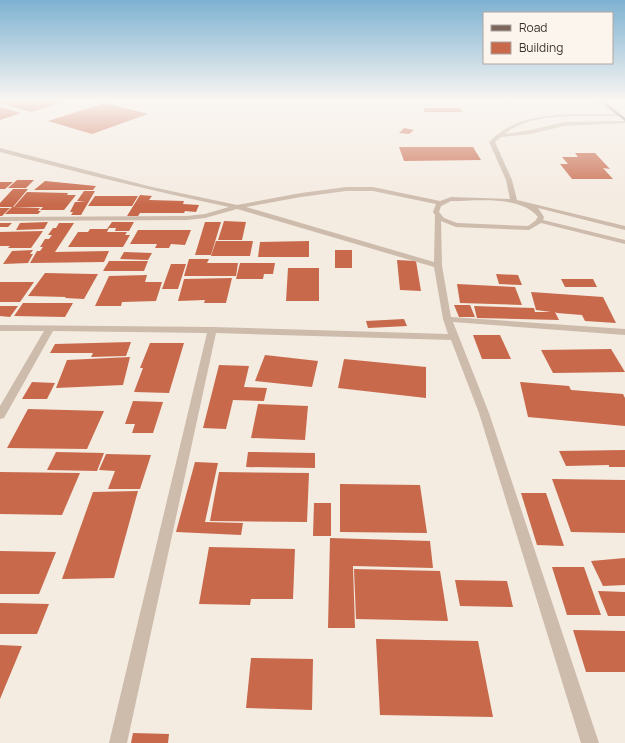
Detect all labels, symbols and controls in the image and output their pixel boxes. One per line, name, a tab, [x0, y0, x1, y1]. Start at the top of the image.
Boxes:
legend	[483, 12, 613, 64]
text: Road	[519, 19, 547, 36]
text: Building	[519, 39, 563, 56]

